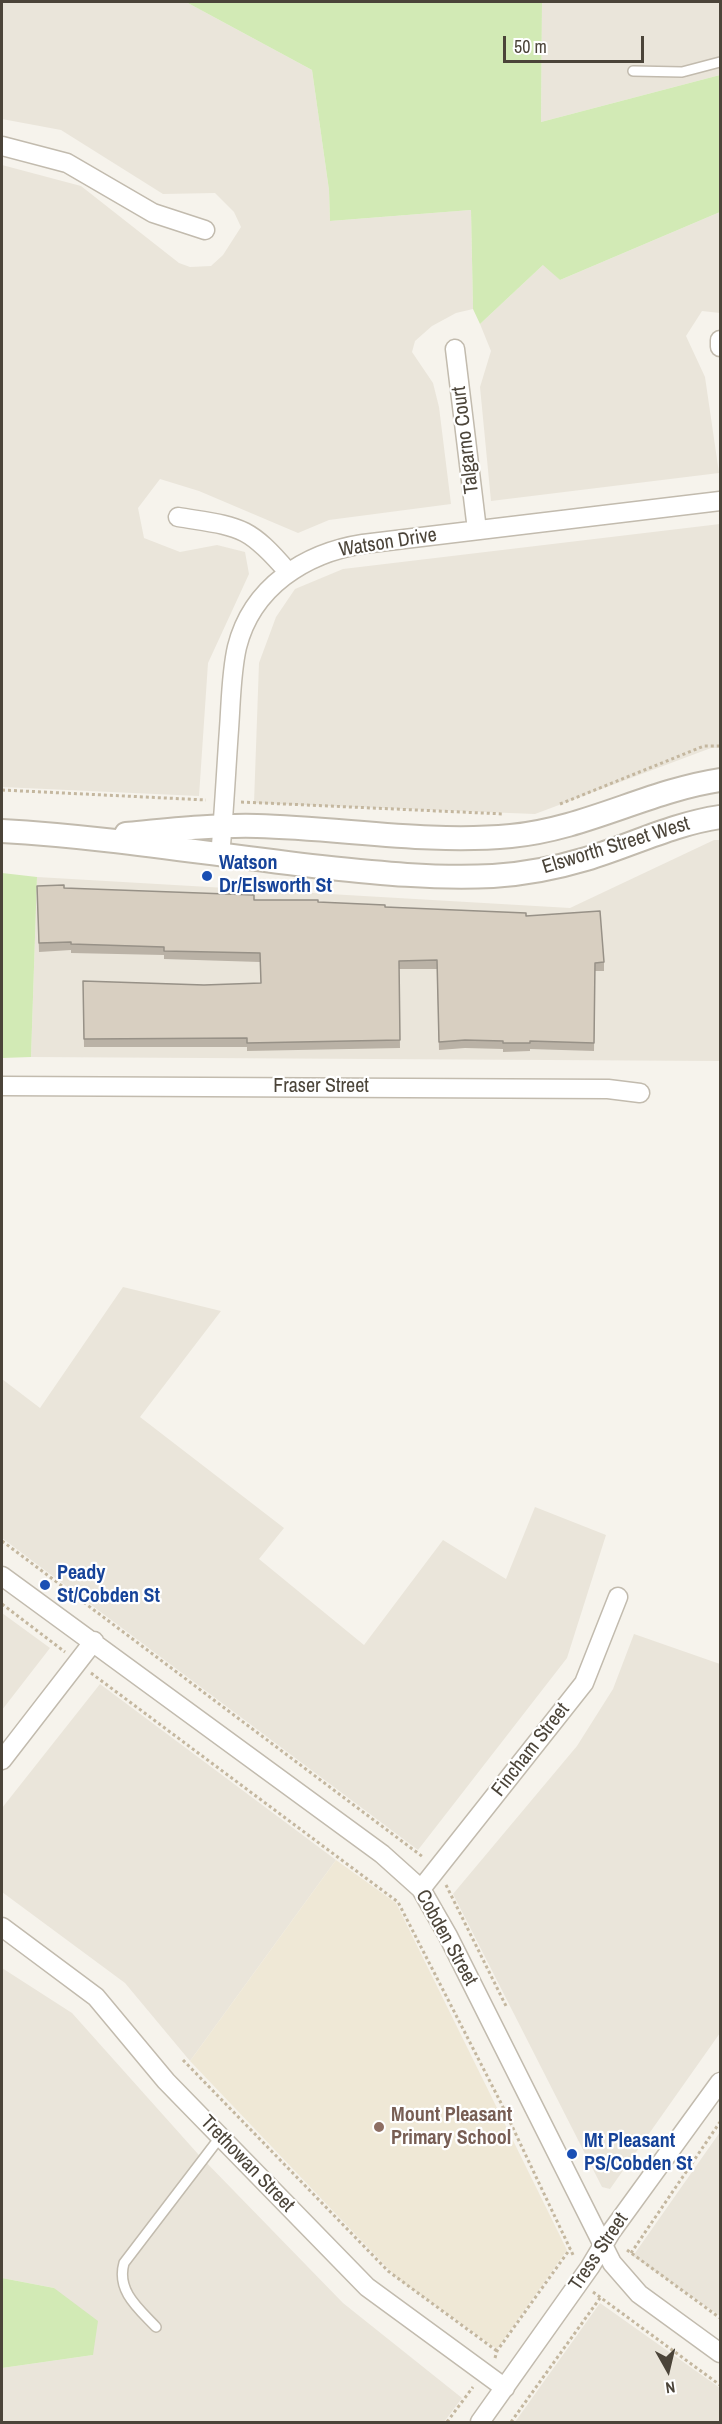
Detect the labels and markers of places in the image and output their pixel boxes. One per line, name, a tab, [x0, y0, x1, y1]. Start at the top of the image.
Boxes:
place label: Watson Dr/Elsworth St	[219, 852, 332, 899]
marker: Watson Dr/Elsworth St	[200, 869, 214, 883]
place label: Peady St/Cobden St	[57, 1562, 160, 1609]
marker: Peady St/Cobden St	[38, 1578, 52, 1592]
place label: Mount Pleasant Primary School	[391, 2104, 512, 2151]
marker: Mount Pleasant Primary School	[372, 2120, 386, 2134]
place label: Mt Pleasant PS/Cobden St	[584, 2130, 692, 2177]
marker: Mt Pleasant PS/Cobden St	[565, 2147, 579, 2161]

